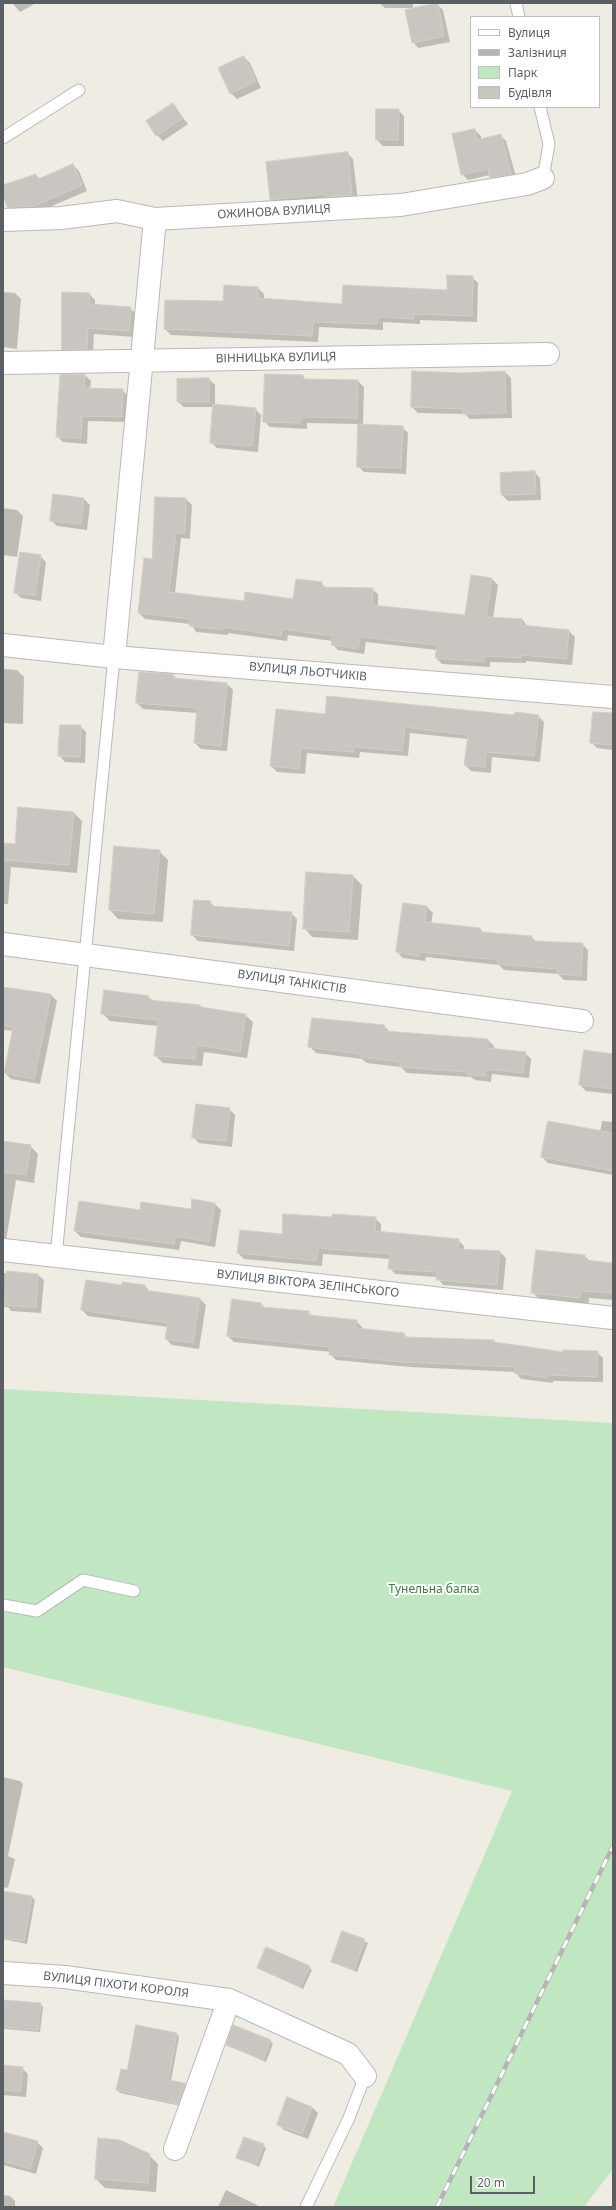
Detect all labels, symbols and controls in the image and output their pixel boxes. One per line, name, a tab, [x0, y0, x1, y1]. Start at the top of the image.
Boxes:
legend	[470, 16, 600, 108]
text: Вулиця	[508, 24, 550, 41]
text: Залізниця	[508, 44, 567, 61]
text: Парк	[508, 64, 537, 81]
text: Будівля	[508, 84, 552, 101]
street label: ОЖИНОВА ВУЛИЦЯ	[217, 202, 331, 222]
street label: ВІННИЦЬКА ВУЛИЦЯ	[216, 350, 336, 366]
street label: ВУЛИЦЯ ЛЬОТЧИКІВ	[248, 660, 368, 684]
street label: ВУЛИЦЯ ТАНКІСТІВ	[236, 967, 348, 997]
street label: ВУЛИЦЯ ВІКТОРА ЗЕЛІНСЬКОГО	[216, 1267, 400, 1301]
park label: Тунельна балка	[389, 1583, 479, 1597]
street label: ВУЛИЦЯ ПІХОТИ КОРОЛЯ	[42, 1969, 190, 2001]
scale bar	[472, 2168, 537, 2194]
text: 20 m	[477, 2174, 505, 2191]

